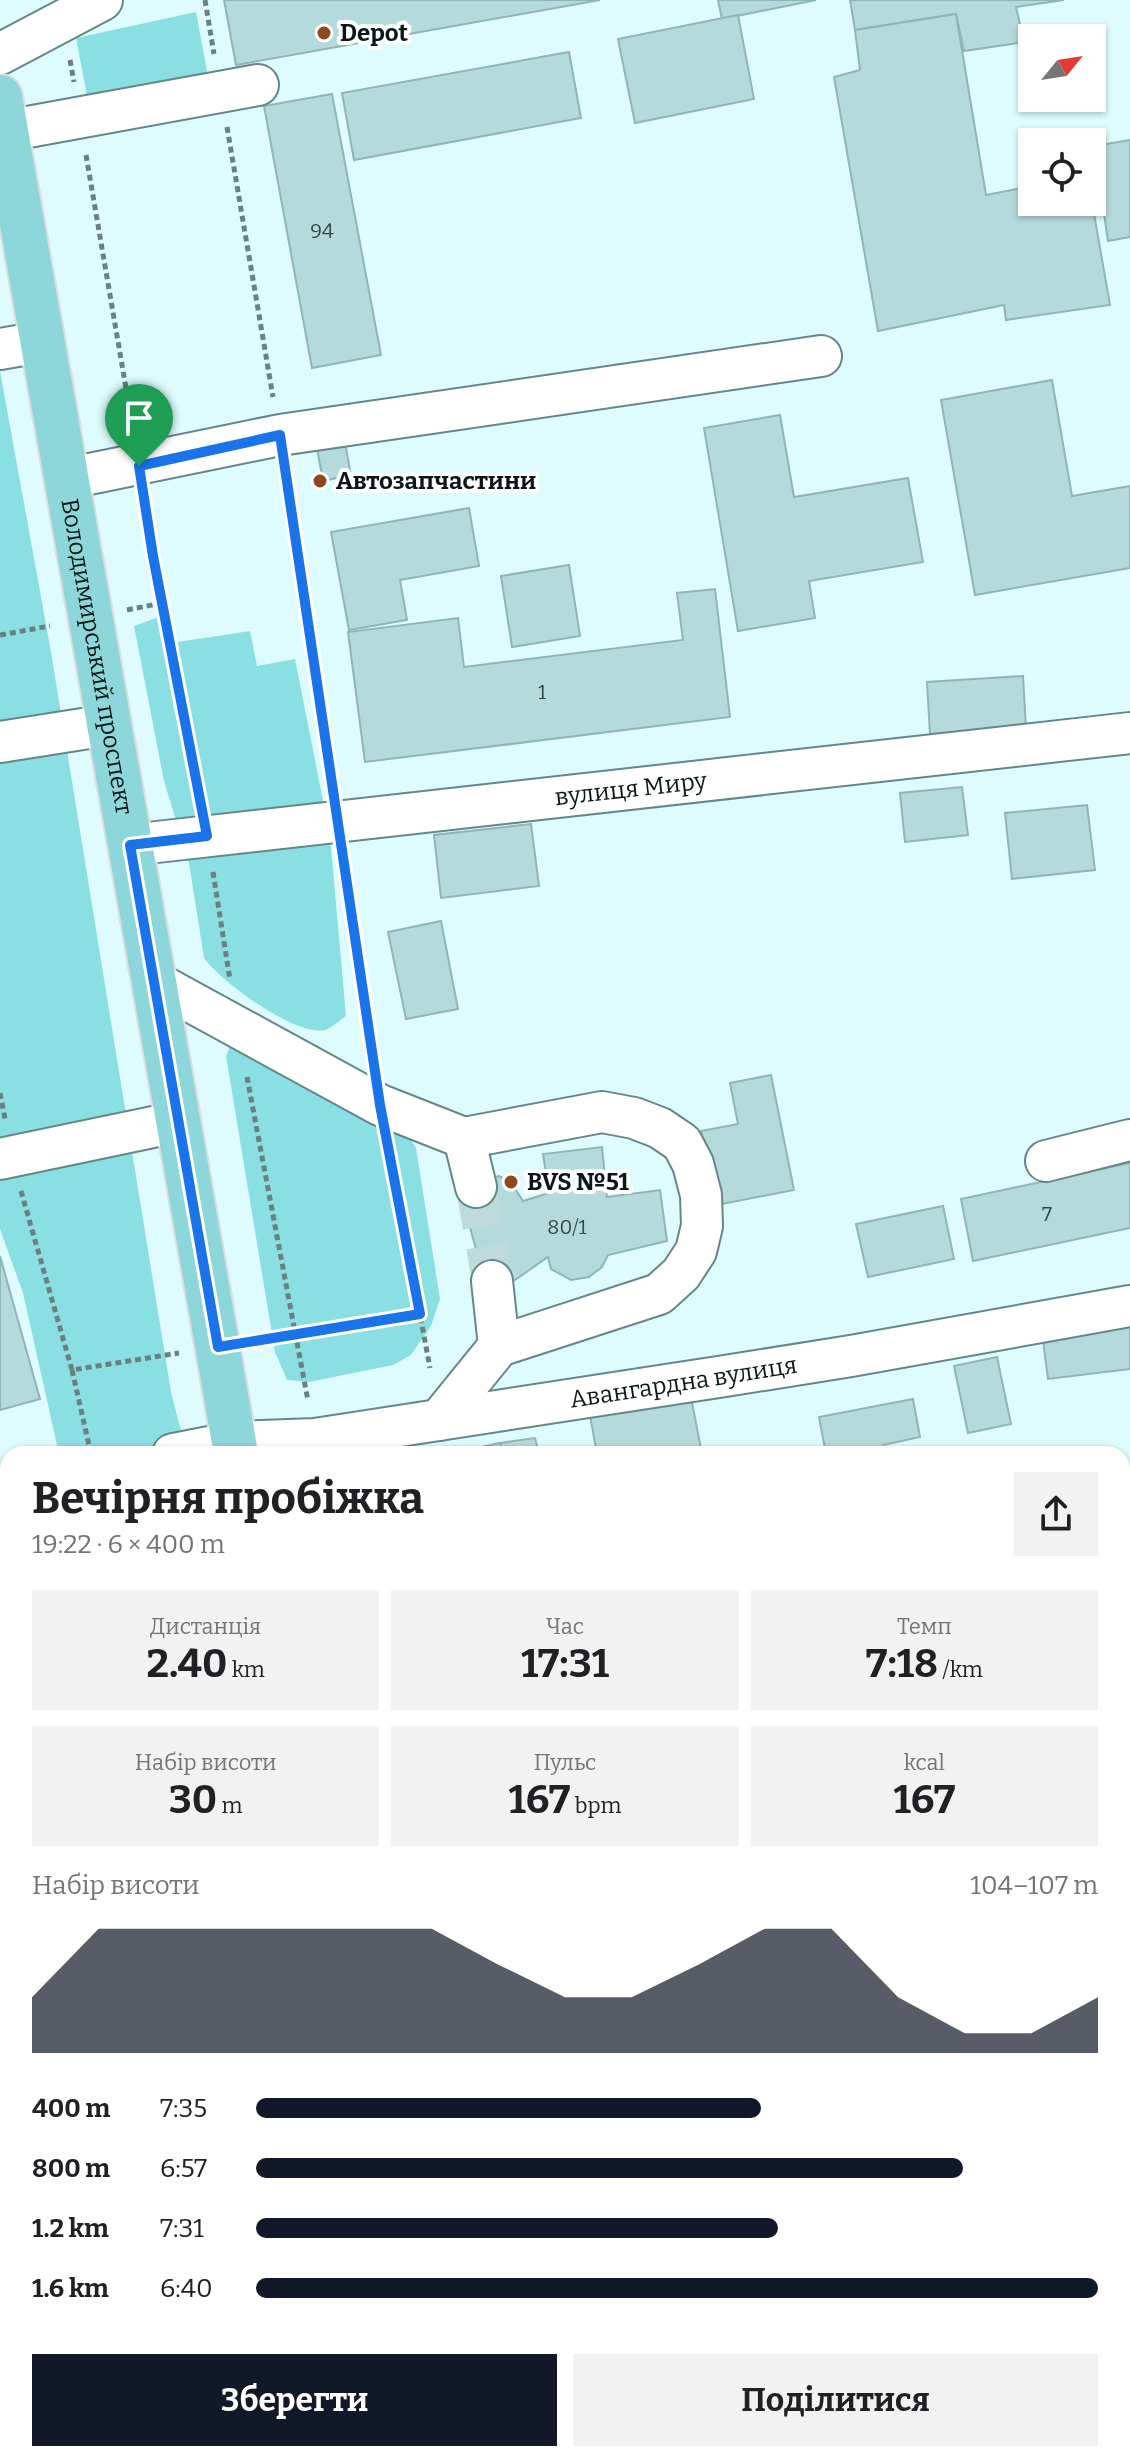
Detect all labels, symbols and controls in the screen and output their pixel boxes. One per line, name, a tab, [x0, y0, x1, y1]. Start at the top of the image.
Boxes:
place label: Depot	[340, 19, 409, 47]
marker: Depot	[315, 24, 333, 42]
north arrow	[1018, 24, 1106, 112]
map controls	[1018, 24, 1106, 216]
button: locate	[1018, 128, 1106, 216]
house number: 94	[310, 219, 334, 243]
pin	[105, 384, 173, 466]
icon: arrive	[117, 396, 161, 440]
place label: Автозапчастини	[336, 467, 536, 495]
marker: Автозапчастини	[311, 472, 329, 490]
street label: Володимирський проспект	[55, 497, 138, 817]
house number: 1	[538, 680, 546, 704]
street label: вулиця Миру	[553, 766, 709, 811]
place label: BVS №51	[527, 1168, 630, 1196]
marker: BVS №51	[502, 1173, 520, 1191]
house number: 7	[1042, 1202, 1052, 1226]
house number: 80/1	[547, 1215, 587, 1239]
street label: Авангардна вулиця	[568, 1351, 799, 1414]
text: Вечірня пробіжка	[32, 1472, 424, 1525]
button: share	[1014, 1472, 1098, 1556]
text: 19:22 · 6 × 400 m	[32, 1529, 225, 1560]
text: Дистанція	[150, 1613, 261, 1640]
text: Час	[546, 1613, 584, 1640]
text: Темп	[897, 1613, 952, 1640]
text: 2.40	[147, 1640, 227, 1688]
text: 17:31	[521, 1640, 609, 1688]
text: 7:18	[866, 1640, 938, 1688]
text: km	[227, 1656, 265, 1683]
text: /km	[938, 1656, 983, 1683]
text: Набір висоти	[135, 1749, 276, 1776]
text: Пульс	[534, 1749, 596, 1776]
text: kcal	[904, 1749, 945, 1776]
text: 30	[169, 1776, 217, 1824]
text: 167	[508, 1776, 570, 1824]
text: 167	[893, 1776, 955, 1824]
text: m	[217, 1792, 243, 1819]
text: bpm	[570, 1792, 622, 1819]
text: Набір висоти	[32, 1870, 199, 1901]
text: 104–107 m	[970, 1870, 1098, 1901]
text: 400 m	[32, 2093, 110, 2124]
text: 7:35	[160, 2093, 207, 2124]
text: 800 m	[32, 2153, 110, 2184]
text: 6:57	[160, 2153, 207, 2184]
text: 1.2 km	[32, 2213, 109, 2244]
text: 7:31	[160, 2213, 204, 2244]
text: 1.6 km	[32, 2273, 109, 2304]
text: 6:40	[160, 2273, 213, 2304]
button: Зберегти	[32, 2354, 557, 2446]
button: Поділитися	[573, 2354, 1098, 2446]

